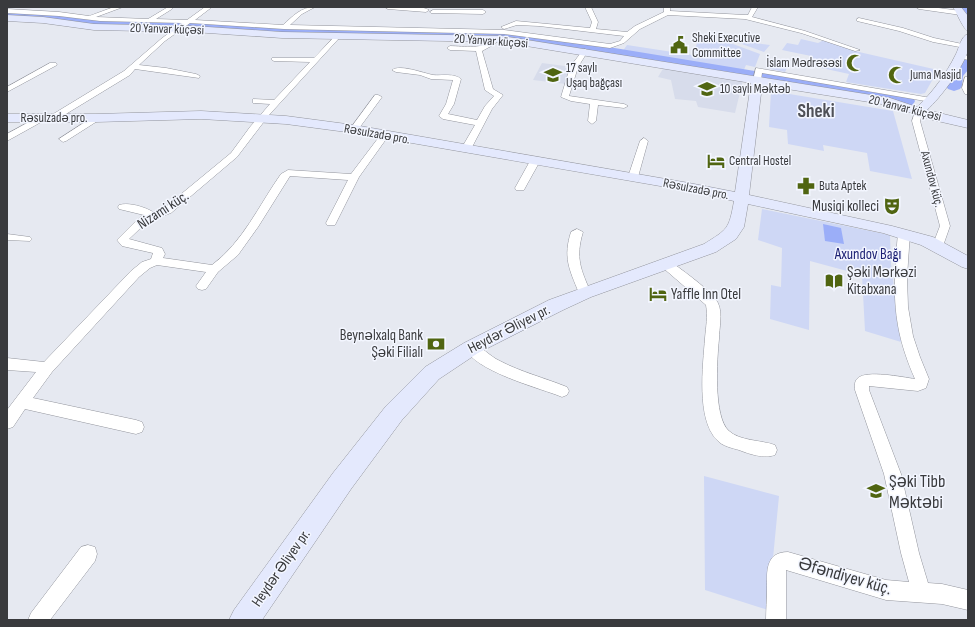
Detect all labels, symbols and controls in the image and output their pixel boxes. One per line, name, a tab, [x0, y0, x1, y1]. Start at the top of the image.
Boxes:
street label: 20 Yanvar küçəsi	[130, 20, 204, 38]
street label: 20 Yanvar küçəsi	[453, 30, 529, 52]
place label: Sheki Executive Committee	[692, 30, 760, 61]
public building icon: Sheki Executive Committee	[669, 35, 689, 55]
mosque icon: İslam Mədrəsəsi	[845, 53, 865, 73]
place label: İslam Mədrəsəsi	[767, 54, 842, 71]
place label: 17 saylı Uşaq bağçası	[566, 60, 622, 91]
school or university icon: 17 saylı Uşaq bağçası	[543, 65, 563, 85]
mosque icon: Juma Masjid	[887, 65, 907, 85]
place label: Juma Masjid	[909, 67, 961, 83]
school or university icon: 10 saylı Məktəb	[697, 79, 717, 99]
place label: 10 saylı Məktəb	[720, 81, 790, 97]
street label: 20 Yanvar küçəsi	[867, 91, 943, 125]
district label: Sheki	[797, 100, 835, 123]
street label: Rəsulzadə pro.	[21, 110, 87, 126]
street label: Rəsulzadə pro.	[343, 120, 411, 148]
street label: Axundov küç.	[917, 148, 947, 209]
hotel icon: Central Hostel	[706, 151, 726, 171]
place label: Central Hostel	[729, 153, 791, 169]
street label: Rəsulzadə pro.	[662, 175, 730, 203]
pharmacy icon: Buta Aptek	[796, 176, 816, 196]
place label: Buta Aptek	[819, 178, 866, 194]
street label: Nizami küç.	[134, 186, 192, 234]
theatre icon: Musiqi kolleci	[882, 196, 902, 216]
place label: Musiqi kolleci	[812, 197, 879, 216]
park label: Axundov Bağı	[834, 245, 901, 264]
place label: Şəki Mərkəzi Kitabxana	[847, 263, 917, 299]
library icon: Şəki Mərkəzi Kitabxana	[824, 271, 844, 291]
hotel icon: Yaffle Inn Otel	[648, 284, 668, 304]
place label: Yaffle Inn Otel	[671, 285, 741, 304]
street label: Heydər Əliyev pr.	[465, 300, 554, 358]
place label: Beynəlxalq Bank Şəki Filialı	[340, 326, 423, 362]
bank icon: Beynəlxalq Bank Şəki Filialı	[426, 334, 446, 354]
place label: Şəki Tibb Məktəbi	[889, 471, 945, 513]
school or university icon: Şəki Tibb Məktəbi	[866, 481, 886, 501]
street label: Heydər Əliyev pr.	[247, 526, 315, 610]
street label: Əfəndiyev küç.	[796, 553, 894, 599]

